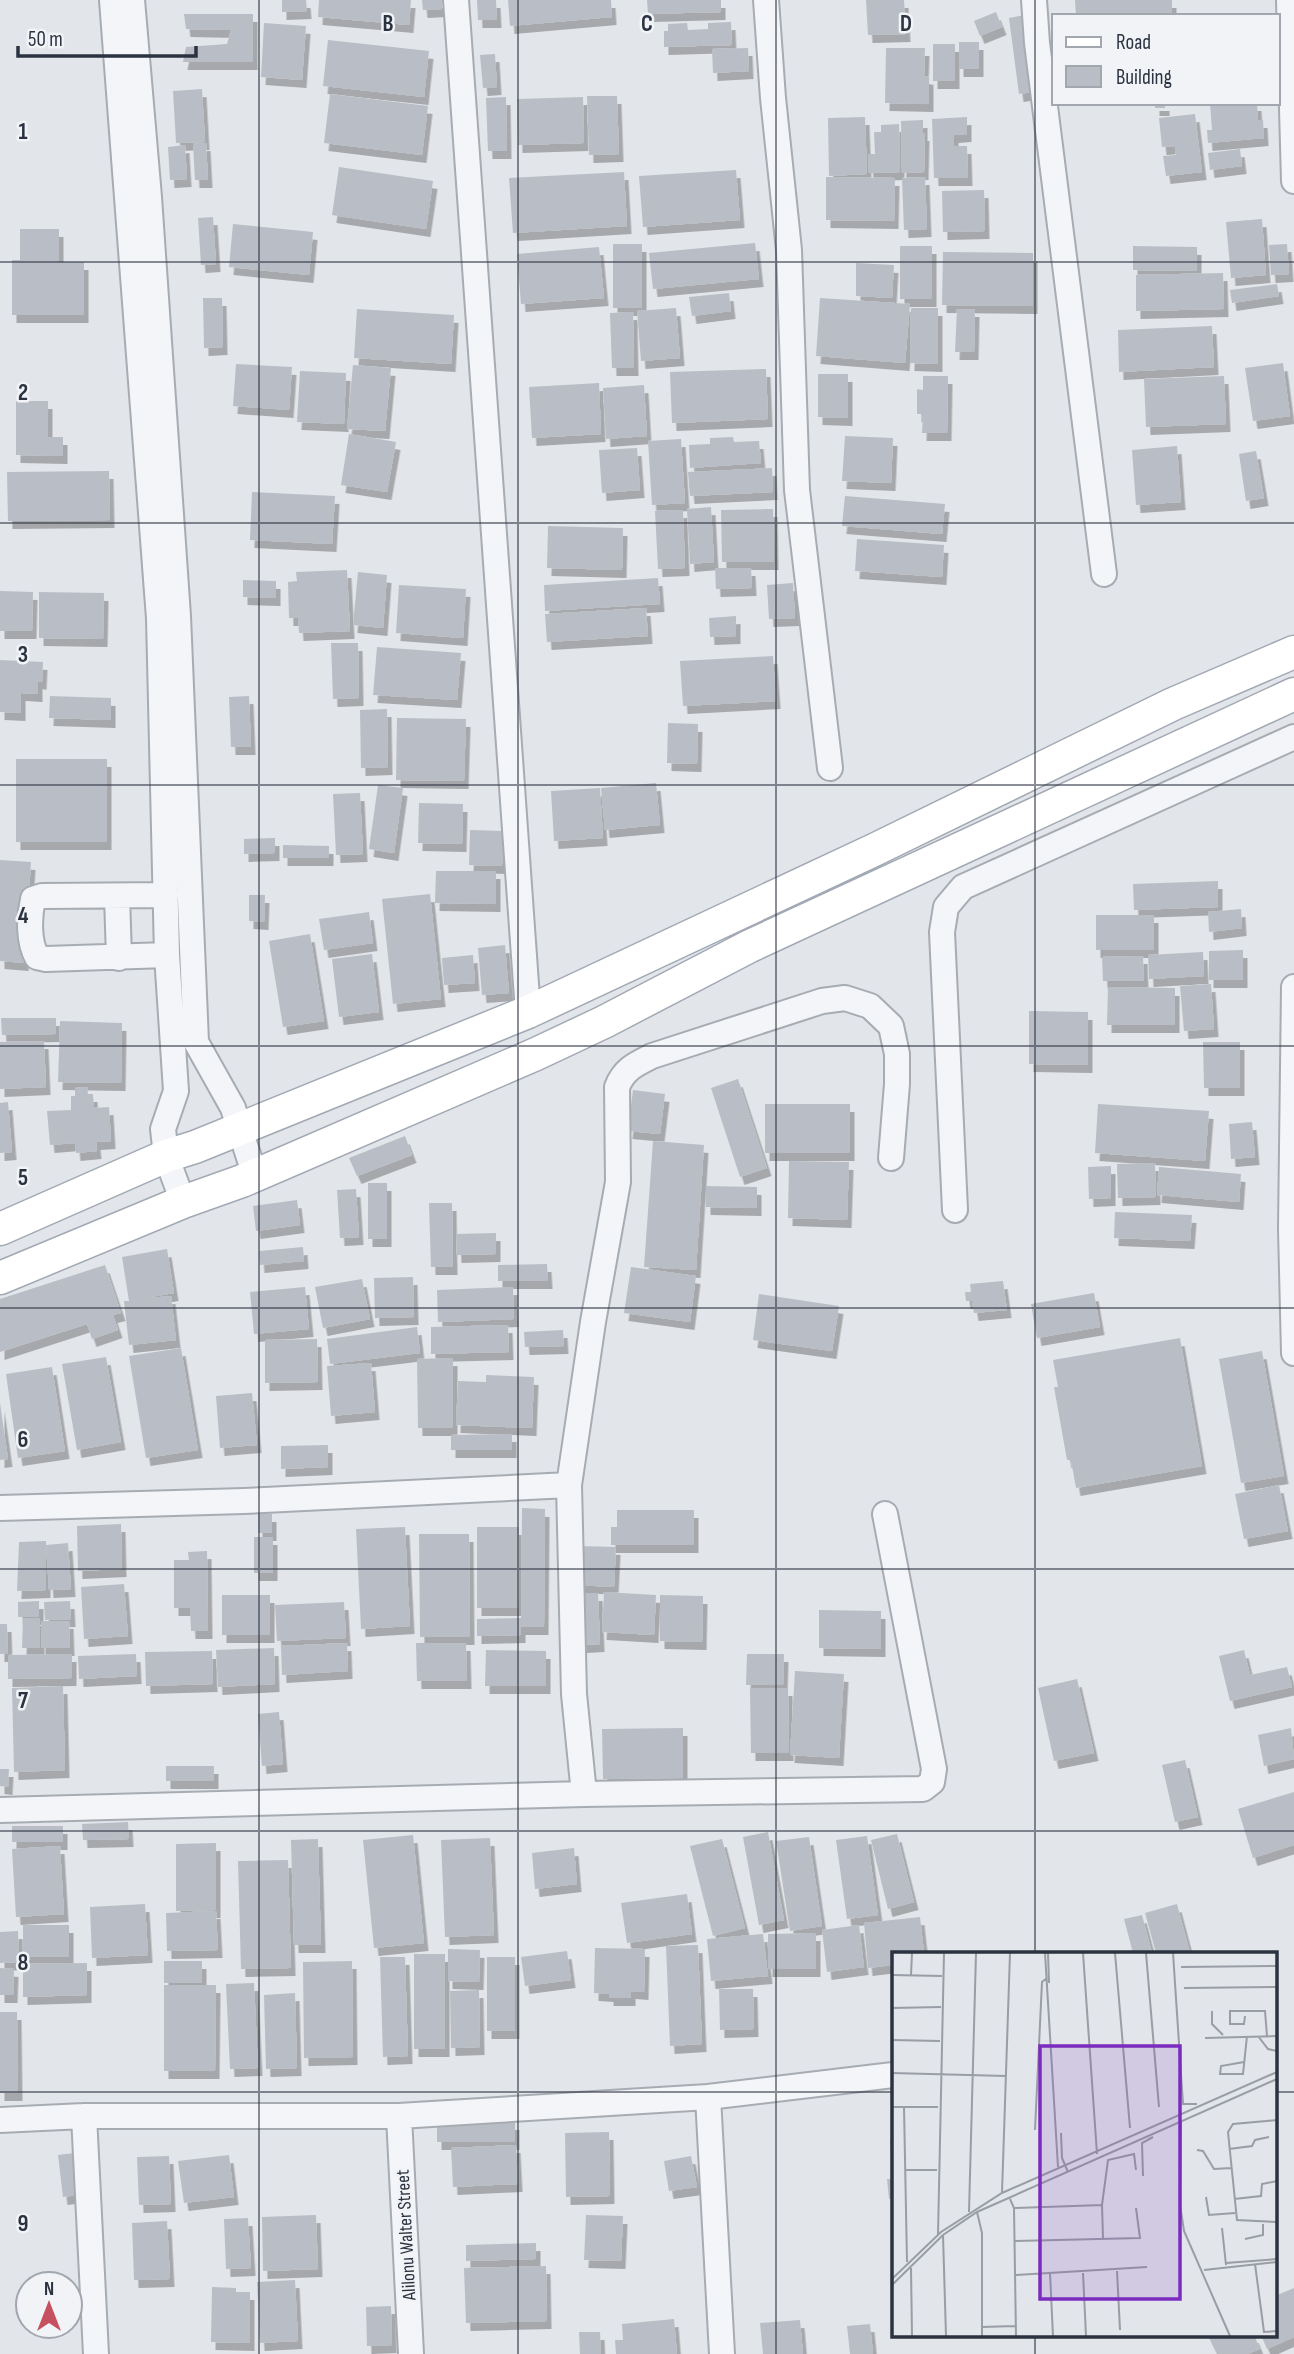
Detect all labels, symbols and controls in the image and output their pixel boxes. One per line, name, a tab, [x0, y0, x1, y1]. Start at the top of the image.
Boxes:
text: B	[383, 10, 394, 38]
text: C	[641, 10, 653, 38]
text: D	[900, 10, 912, 38]
scale bar	[18, 14, 196, 58]
legend	[1052, 14, 1280, 105]
text: 50 m	[28, 27, 63, 52]
text: Road	[1116, 30, 1151, 55]
text: Building	[1116, 65, 1172, 90]
text: 1	[18, 118, 28, 146]
text: 2	[18, 379, 28, 407]
text: 3	[18, 641, 28, 669]
text: 4	[18, 902, 29, 930]
text: 5	[18, 1164, 28, 1192]
text: 6	[18, 1426, 28, 1454]
text: 7	[18, 1687, 28, 1715]
text: 8	[18, 1949, 29, 1977]
inset map	[892, 1952, 1276, 2336]
street label: Alilonu Walter Street	[392, 2169, 421, 2302]
text: 9	[18, 2210, 28, 2238]
north arrow	[14, 2270, 84, 2340]
text: N	[44, 2278, 54, 2301]

